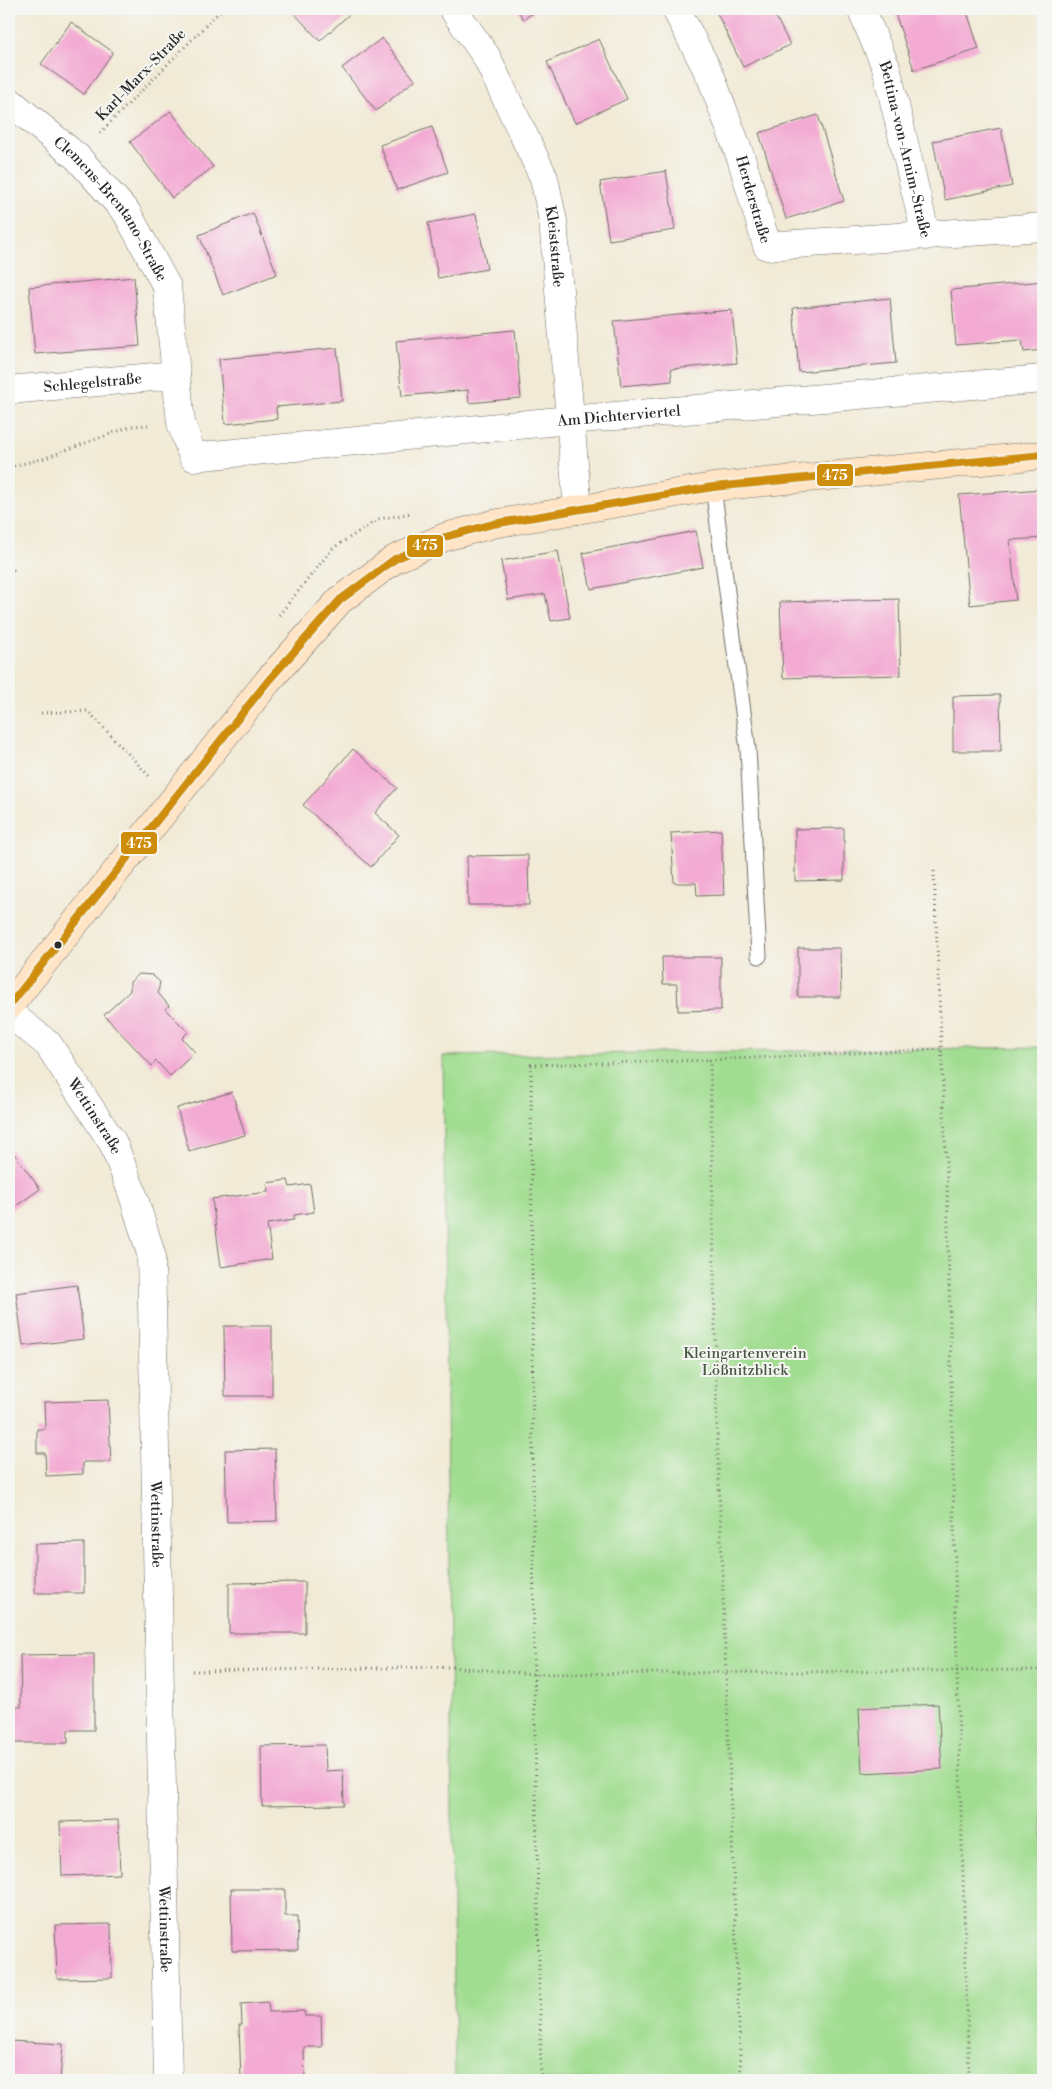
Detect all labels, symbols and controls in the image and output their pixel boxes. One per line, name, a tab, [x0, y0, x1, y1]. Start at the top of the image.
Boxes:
street label: Karl-Marx-Straße	[92, 25, 190, 125]
street label: Bettina-von-Arnim-Straße	[875, 57, 936, 240]
street label: Clemens-Brentano-Straße	[50, 132, 172, 285]
street label: Herderstraße	[731, 153, 775, 245]
street label: Kleiststraße	[541, 204, 568, 288]
street label: Schlegelstraße	[43, 369, 143, 396]
street label: Am Dichterviertel	[555, 401, 682, 431]
line badge: 475	[816, 463, 854, 487]
text: 475	[822, 467, 848, 485]
line badge: 475	[406, 534, 444, 558]
text: 475	[412, 537, 438, 555]
line badge: 475	[120, 831, 158, 855]
text: 475	[126, 835, 152, 853]
unlabelled marker	[53, 940, 63, 950]
street label: Wettinstraße	[63, 1074, 126, 1157]
park label: Kleingartenverein Lößnitzblick	[683, 1344, 807, 1380]
street label: Wettinstraße	[146, 1480, 167, 1568]
street label: Wettinstraße	[154, 1885, 175, 1973]

